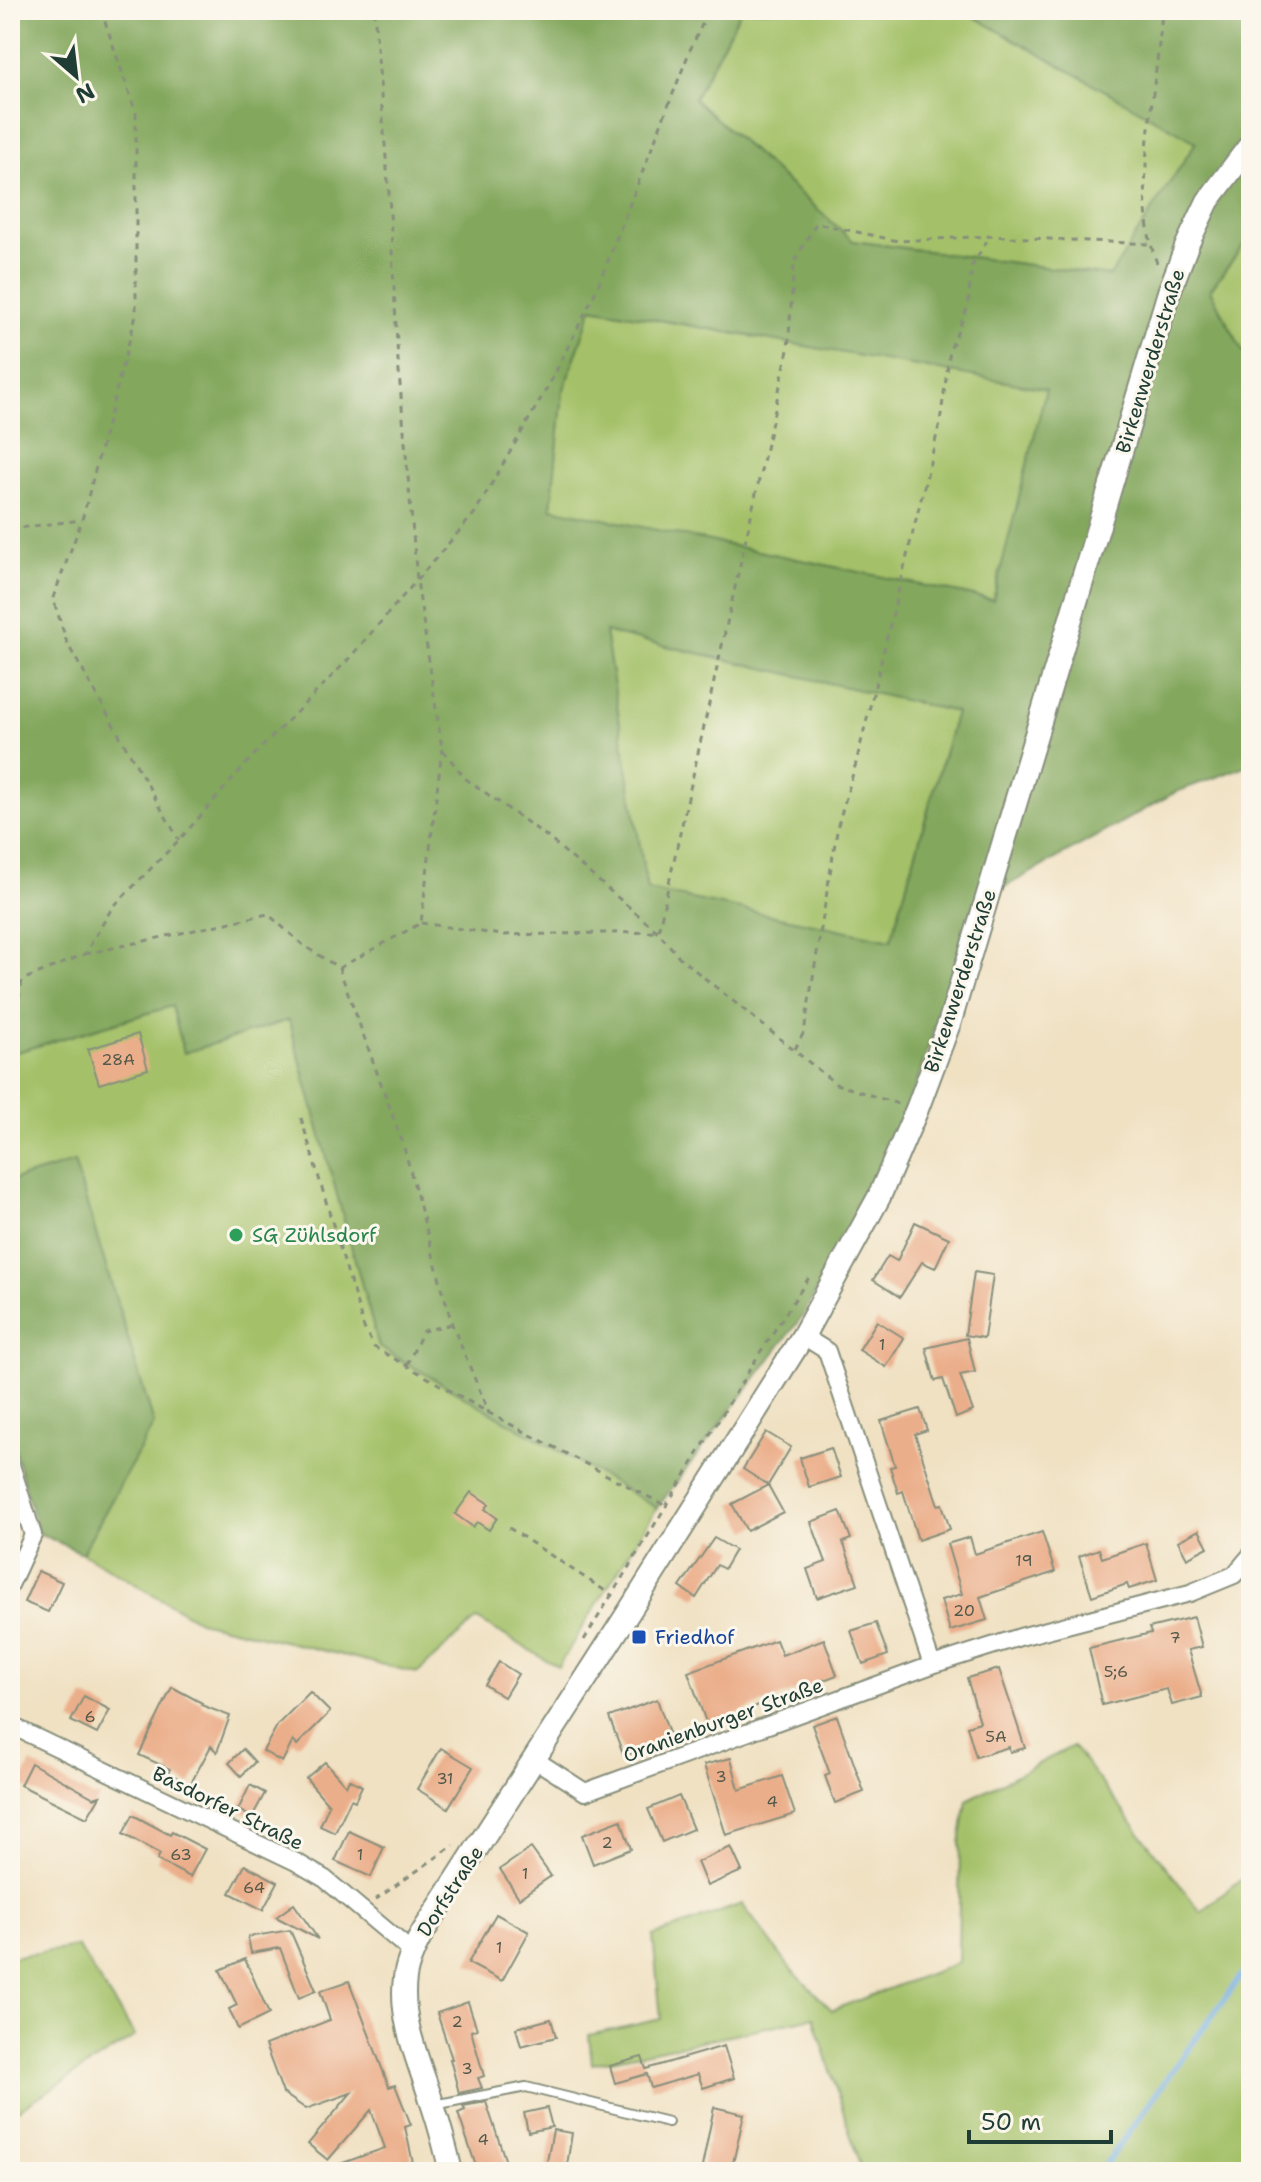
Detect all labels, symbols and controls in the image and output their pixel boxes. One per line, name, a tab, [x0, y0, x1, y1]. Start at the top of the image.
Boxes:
north arrow	[36, 36, 116, 116]
text: N	[71, 76, 100, 110]
street label: Birkenwerderstraße	[1110, 266, 1190, 456]
street label: Birkenwerderstraße	[918, 886, 1002, 1076]
house number: 28A	[101, 1049, 135, 1070]
place label: SG Zühlsdorf	[252, 1222, 377, 1248]
marker: SG Zühlsdorf	[227, 1226, 245, 1244]
house number: 1	[879, 1334, 885, 1355]
house number: 19	[1015, 1550, 1033, 1571]
house number: 20	[953, 1600, 975, 1621]
place label: Friedhof	[655, 1624, 735, 1650]
house number: 7	[1169, 1627, 1181, 1648]
marker: Friedhof	[630, 1628, 648, 1646]
house number: 5;6	[1104, 1661, 1128, 1682]
street label: Oranienburger Straße	[619, 1672, 827, 1768]
house number: 6	[84, 1706, 96, 1727]
house number: 5A	[985, 1726, 1007, 1747]
street label: Basdorfer Straße	[148, 1760, 308, 1856]
house number: 3	[715, 1766, 727, 1787]
house number: 31	[436, 1768, 454, 1789]
house number: 4	[766, 1791, 778, 1812]
house number: 2	[601, 1832, 613, 1853]
street label: Dorfstraße	[411, 1841, 489, 1941]
house number: 63	[170, 1844, 192, 1865]
house number: 1	[357, 1844, 363, 1865]
house number: 1	[522, 1863, 528, 1884]
house number: 64	[243, 1877, 265, 1898]
house number: 1	[496, 1937, 502, 1958]
house number: 2	[451, 2011, 463, 2032]
house number: 3	[461, 2058, 473, 2079]
scale bar	[969, 2094, 1111, 2144]
text: 50 m	[981, 2106, 1041, 2138]
house number: 4	[477, 2129, 489, 2150]

